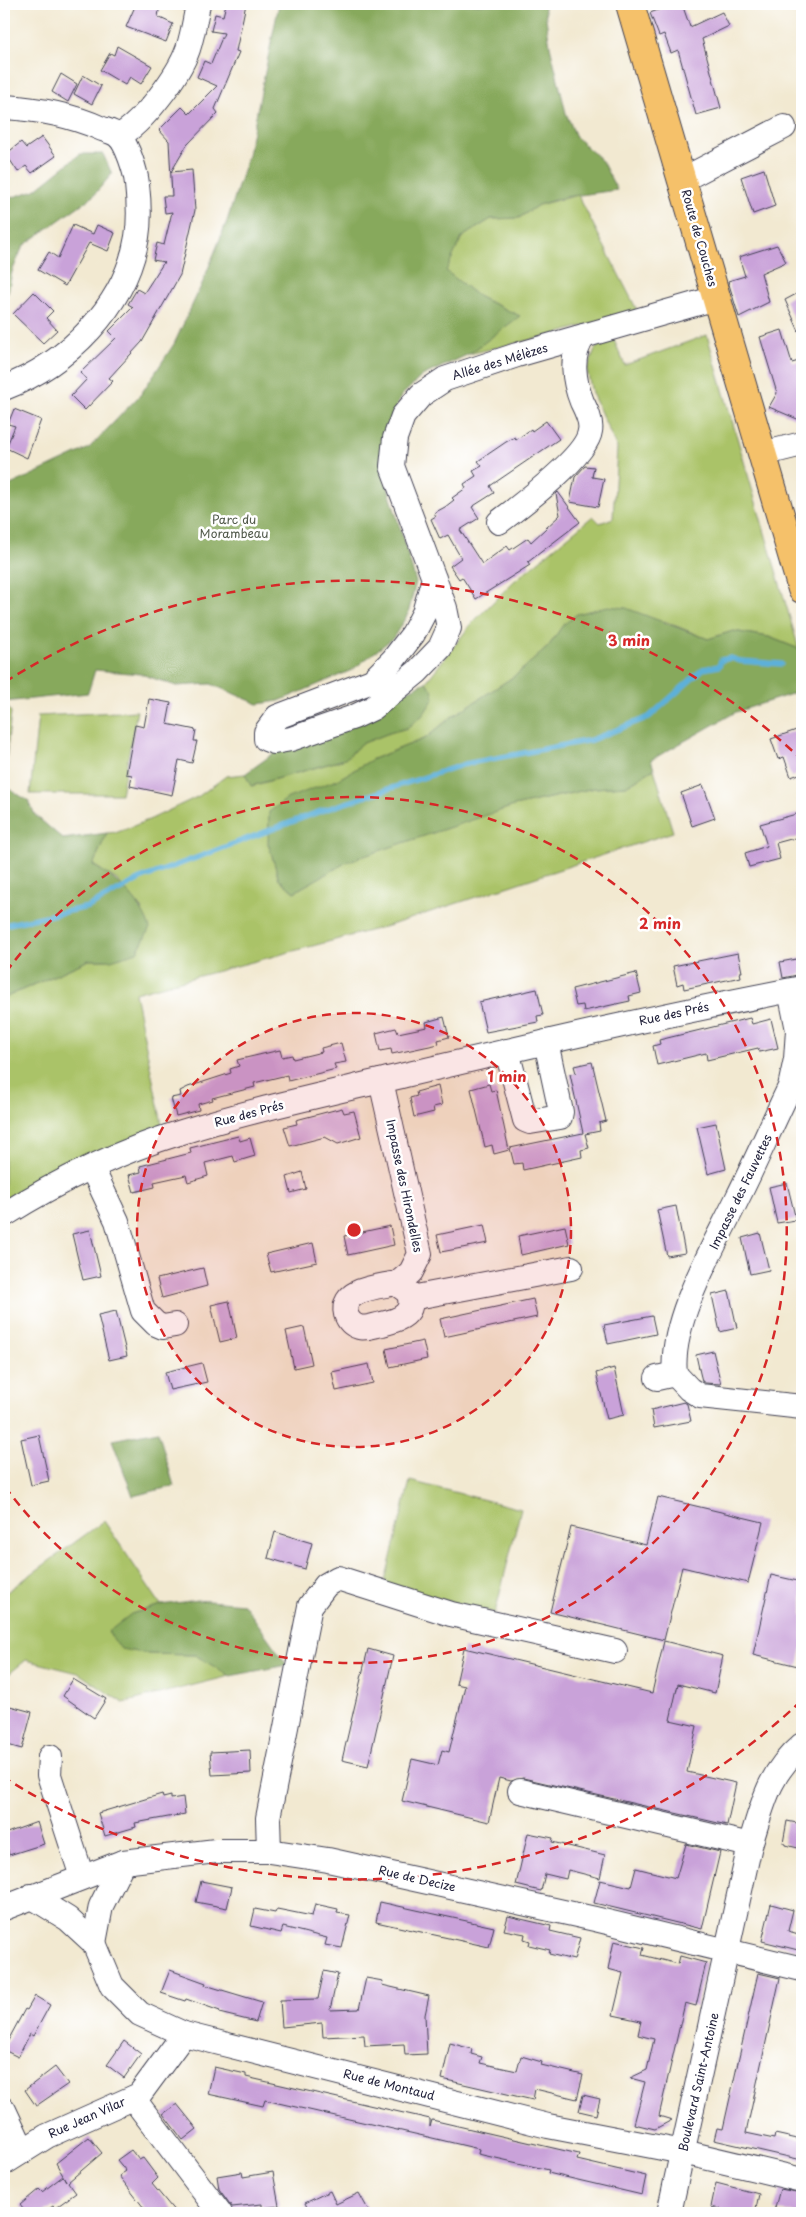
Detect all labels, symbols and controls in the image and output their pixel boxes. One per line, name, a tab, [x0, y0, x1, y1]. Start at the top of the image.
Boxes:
street label: Route de Couches	[677, 187, 723, 289]
street label: Allée des Mélèzes	[450, 338, 550, 384]
park label: Parc du Morambeau	[200, 510, 268, 542]
text: 3 min	[608, 628, 650, 651]
text: 2 min	[639, 911, 681, 934]
street label: Rue des Prés	[637, 997, 711, 1029]
text: 1 min	[488, 1064, 526, 1087]
street label: Rue des Prés	[212, 1095, 286, 1131]
street label: Impasse des Hirondelles	[382, 1118, 428, 1254]
street label: Impasse des Fauvettes	[704, 1130, 776, 1252]
centre of rings	[345, 1221, 363, 1239]
street label: Rue de Decize	[377, 1860, 458, 1896]
street label: Boulevard Saint-Antoine	[673, 2010, 723, 2153]
street label: Rue de Montaud	[342, 2064, 437, 2104]
street label: Rue Jean Vilar	[45, 2092, 129, 2142]

